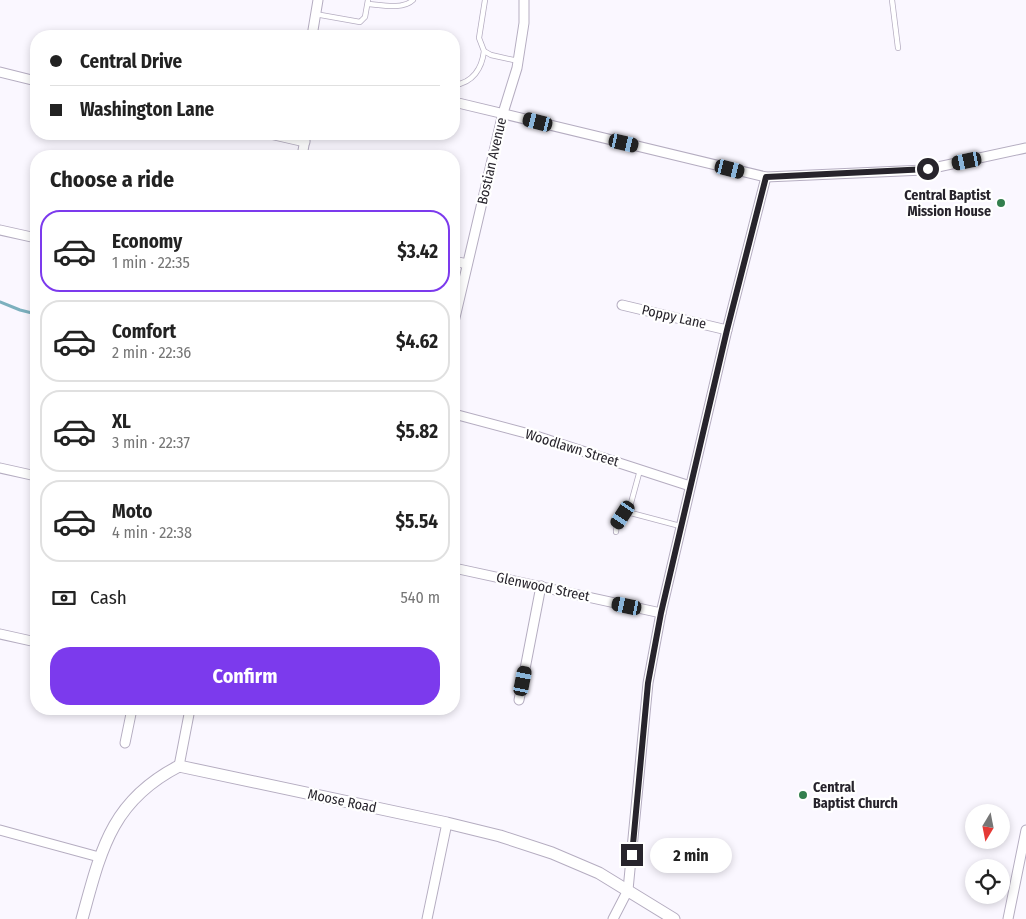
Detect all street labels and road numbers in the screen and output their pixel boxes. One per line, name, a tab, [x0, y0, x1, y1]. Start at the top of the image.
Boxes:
street label: Bostian Avenue	[474, 116, 510, 206]
street label: Poppy Lane	[640, 301, 708, 333]
street label: Woodlawn Street	[523, 426, 621, 470]
street label: Glenwood Street	[495, 569, 592, 605]
street label: Moose Road	[306, 785, 378, 817]

